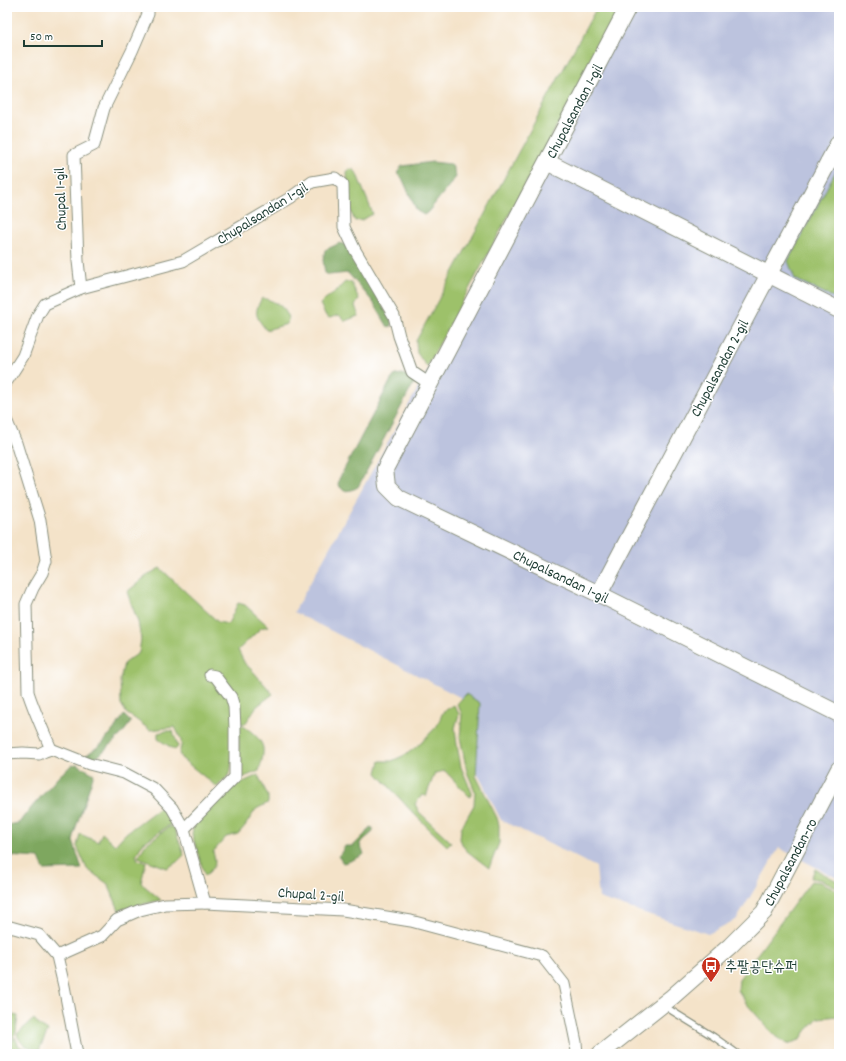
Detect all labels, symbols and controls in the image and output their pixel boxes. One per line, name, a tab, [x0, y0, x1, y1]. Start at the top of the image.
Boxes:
scale bar	[24, 22, 102, 48]
text: 50 m	[30, 29, 53, 46]
street label: Chupalsandan 1-gil	[542, 60, 610, 163]
street label: Chupal 1-gil	[50, 167, 74, 231]
street label: Chupalsandan 1-gil	[213, 178, 313, 252]
street label: Chupalsandan 2-gil	[686, 316, 756, 422]
street label: Chupalsandan 1-gil	[508, 545, 612, 611]
street label: Chupalsandan-ro	[759, 815, 824, 911]
street label: Chupal 2-gil	[277, 883, 345, 909]
bus stop icon: 추팔공단슈퍼	[700, 955, 722, 983]
place label: 추팔공단슈퍼	[725, 957, 797, 979]

